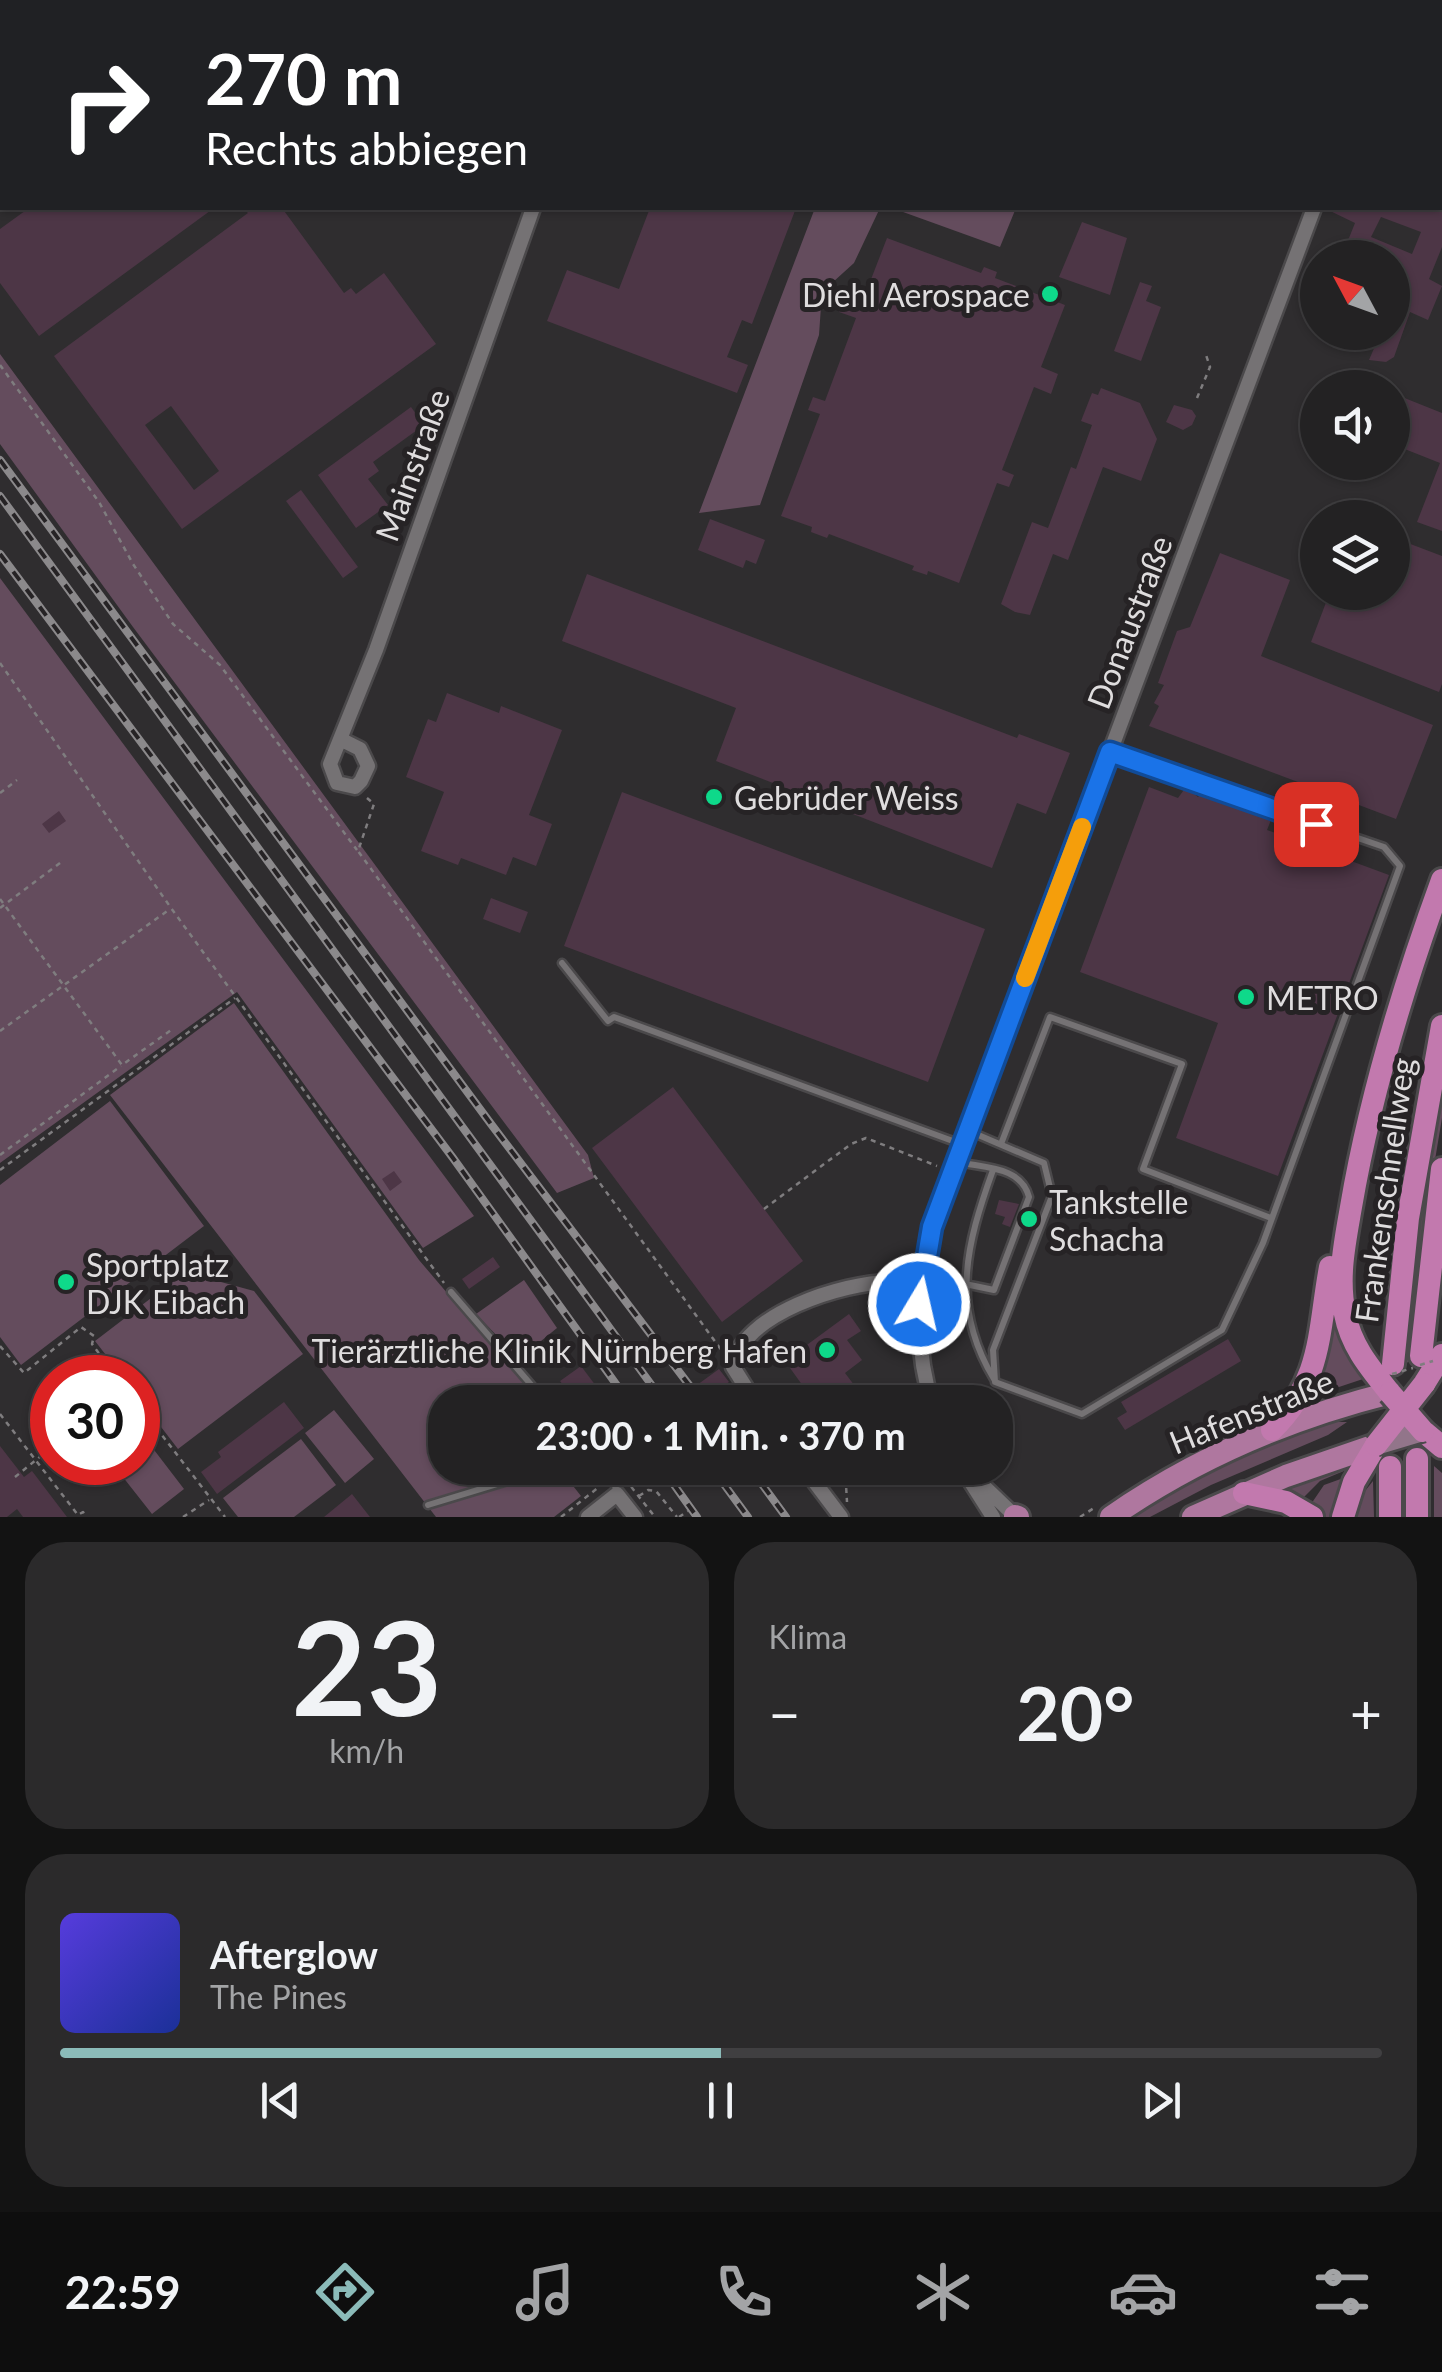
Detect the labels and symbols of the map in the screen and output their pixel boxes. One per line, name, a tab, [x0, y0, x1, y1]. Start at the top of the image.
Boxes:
north arrow	[1300, 240, 1410, 350]
place label: Diehl Aerospace	[802, 275, 1030, 314]
marker: Diehl Aerospace	[1039, 283, 1061, 305]
street label: Mainstraße	[367, 384, 457, 546]
street label: Donaustraße	[1078, 530, 1180, 714]
place label: Gebrüder Weiss	[734, 778, 959, 817]
pin	[1274, 782, 1359, 867]
marker: Gebrüder Weiss	[703, 786, 725, 808]
place label: METRO	[1266, 978, 1379, 1017]
marker: METRO	[1235, 986, 1257, 1008]
street label: Frankenschnellweg	[1346, 1055, 1422, 1325]
place label: Tankstelle Schacha	[1049, 1182, 1188, 1258]
marker: Tankstelle Schacha	[1018, 1208, 1040, 1230]
place label: Sportplatz DJK Eibach	[86, 1245, 245, 1321]
position arrow	[867, 1252, 971, 1356]
marker: Sportplatz DJK Eibach	[55, 1271, 77, 1293]
place label: Tierärztliche Klinik Nürnberg Hafen	[311, 1331, 807, 1370]
marker: Tierärztliche Klinik Nürnberg Hafen	[816, 1339, 838, 1361]
speed limit sign: 30	[30, 1355, 160, 1485]
street label: Hafenstraße	[1163, 1360, 1339, 1462]

